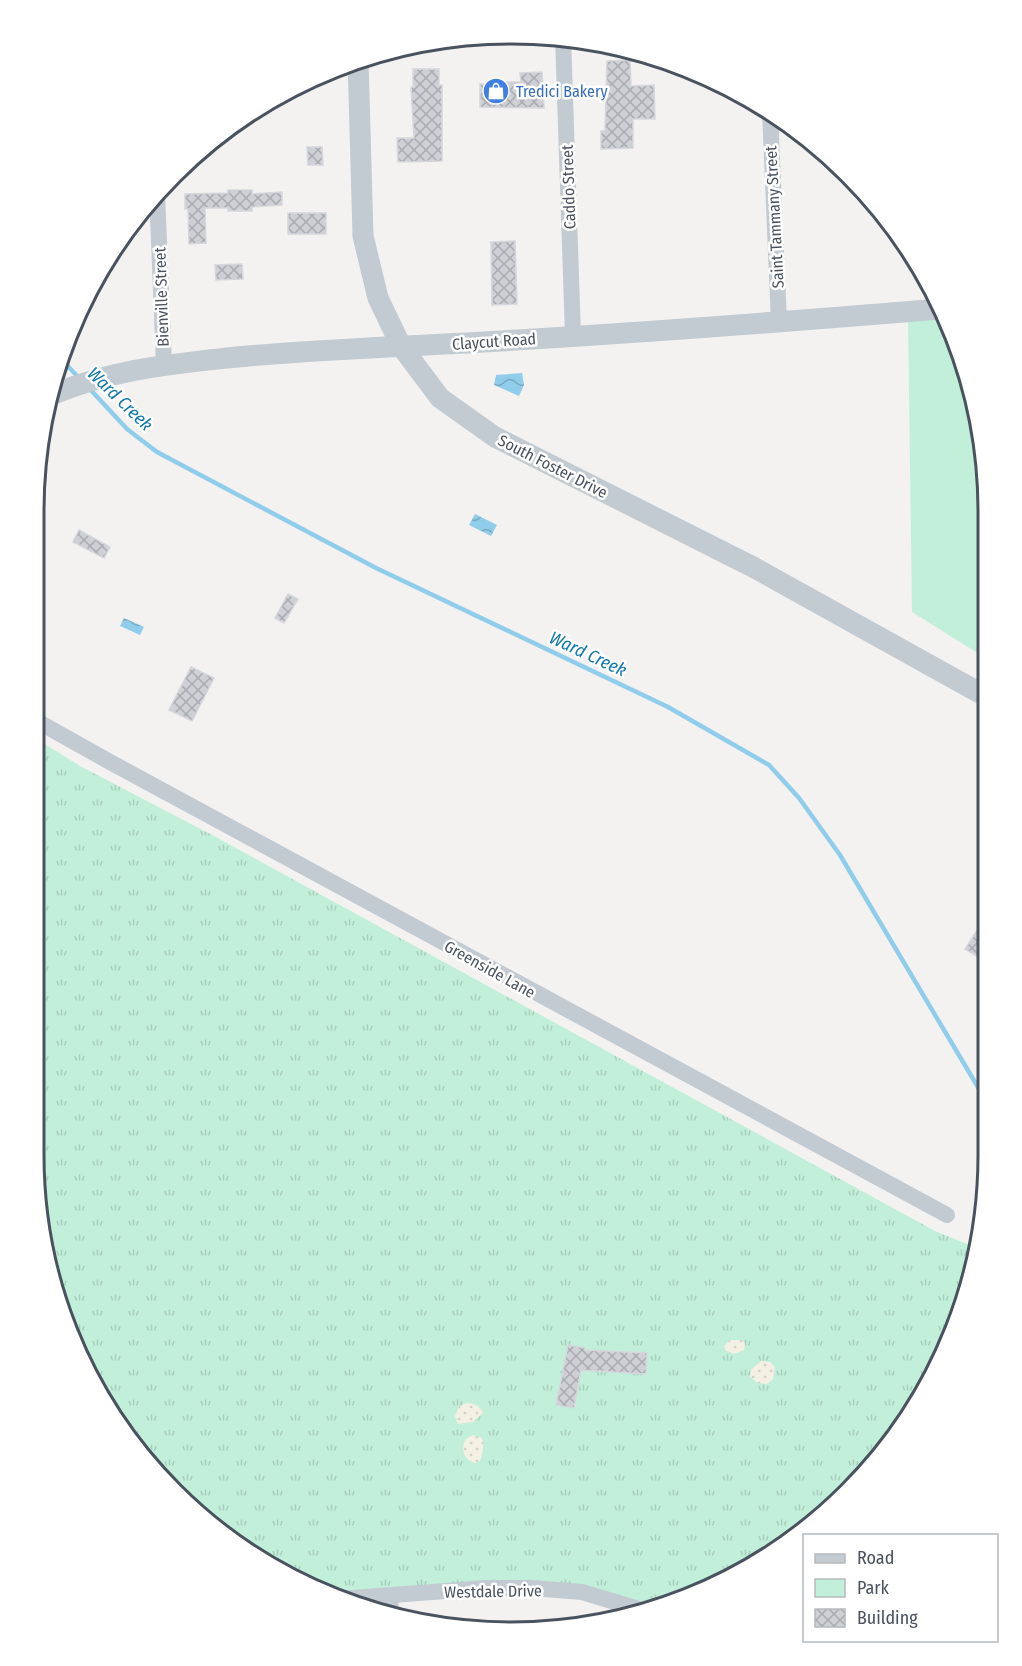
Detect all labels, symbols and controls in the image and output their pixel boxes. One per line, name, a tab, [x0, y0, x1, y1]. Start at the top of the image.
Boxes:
shop icon: Tredici Bakery	[481, 76, 511, 106]
place label: Tredici Bakery	[516, 82, 609, 101]
street label: Caddo Street	[558, 144, 579, 230]
street label: Saint Tammany Street	[761, 144, 788, 289]
street label: Bienville Street	[150, 246, 173, 347]
street label: Claycut Road	[451, 329, 537, 354]
water label: Ward Creek	[83, 362, 157, 436]
street label: South Foster Drive	[495, 431, 611, 502]
water label: Ward Creek	[546, 627, 630, 681]
street label: Greenside Lane	[441, 937, 539, 1002]
legend	[803, 1534, 998, 1642]
text: Road	[857, 1547, 894, 1569]
text: Park	[857, 1577, 890, 1599]
street label: Westdale Drive	[444, 1581, 542, 1602]
text: Building	[857, 1607, 918, 1629]

